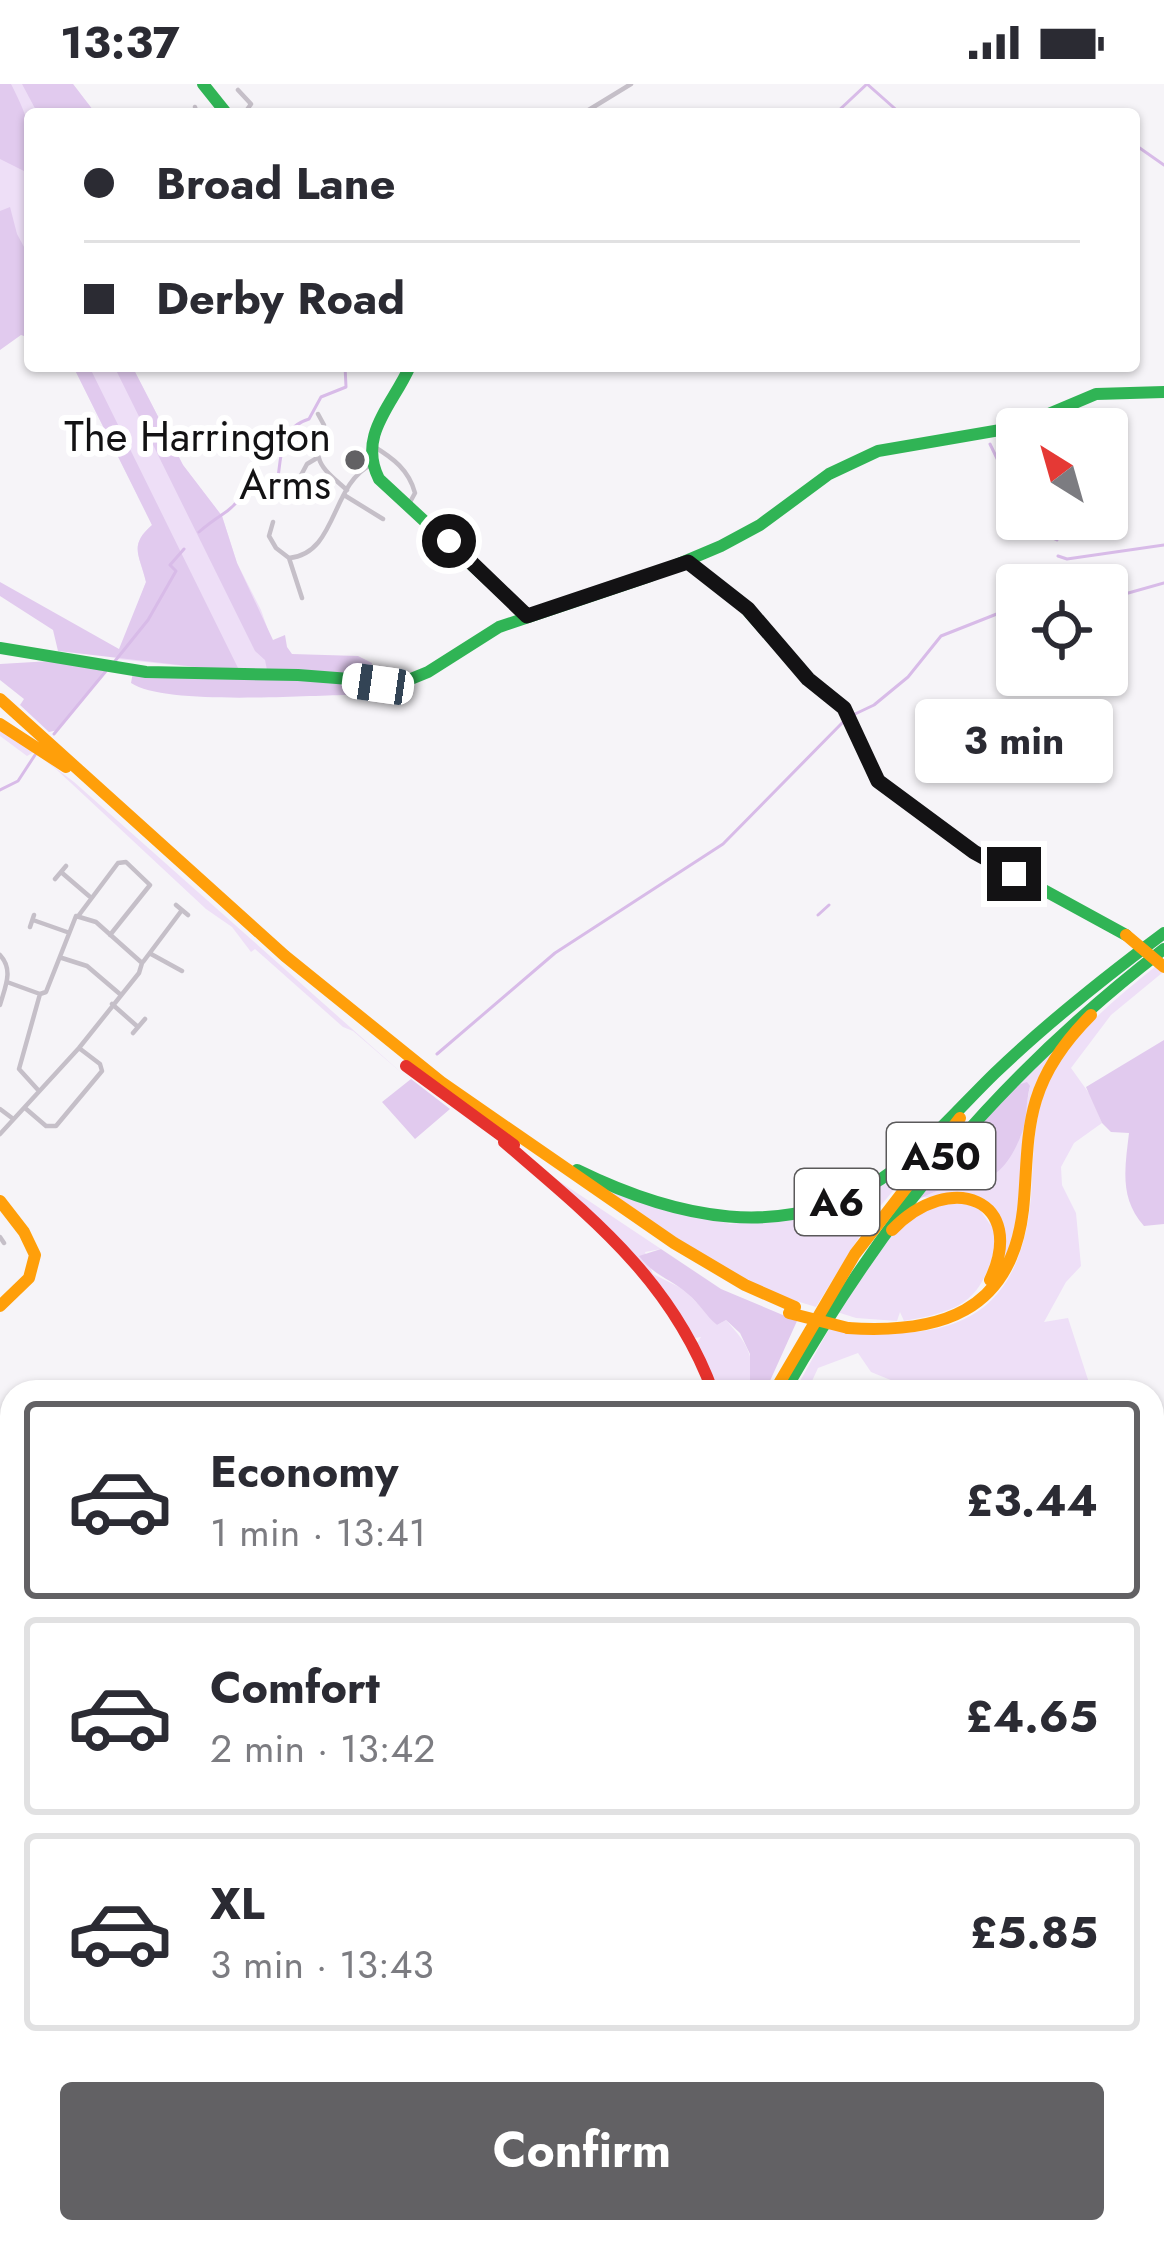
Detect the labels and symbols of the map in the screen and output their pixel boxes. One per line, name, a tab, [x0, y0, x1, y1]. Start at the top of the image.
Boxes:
place label: The Harrington Arms	[64, 406, 331, 515]
north arrow	[996, 408, 1128, 540]
marker: The Harrington Arms	[342, 447, 368, 473]
route start	[422, 514, 476, 568]
car	[340, 661, 416, 707]
callout: 3 min	[915, 700, 1113, 784]
route end	[987, 847, 1041, 901]
road number: A50	[887, 1123, 995, 1189]
road number: A6	[795, 1169, 879, 1235]

